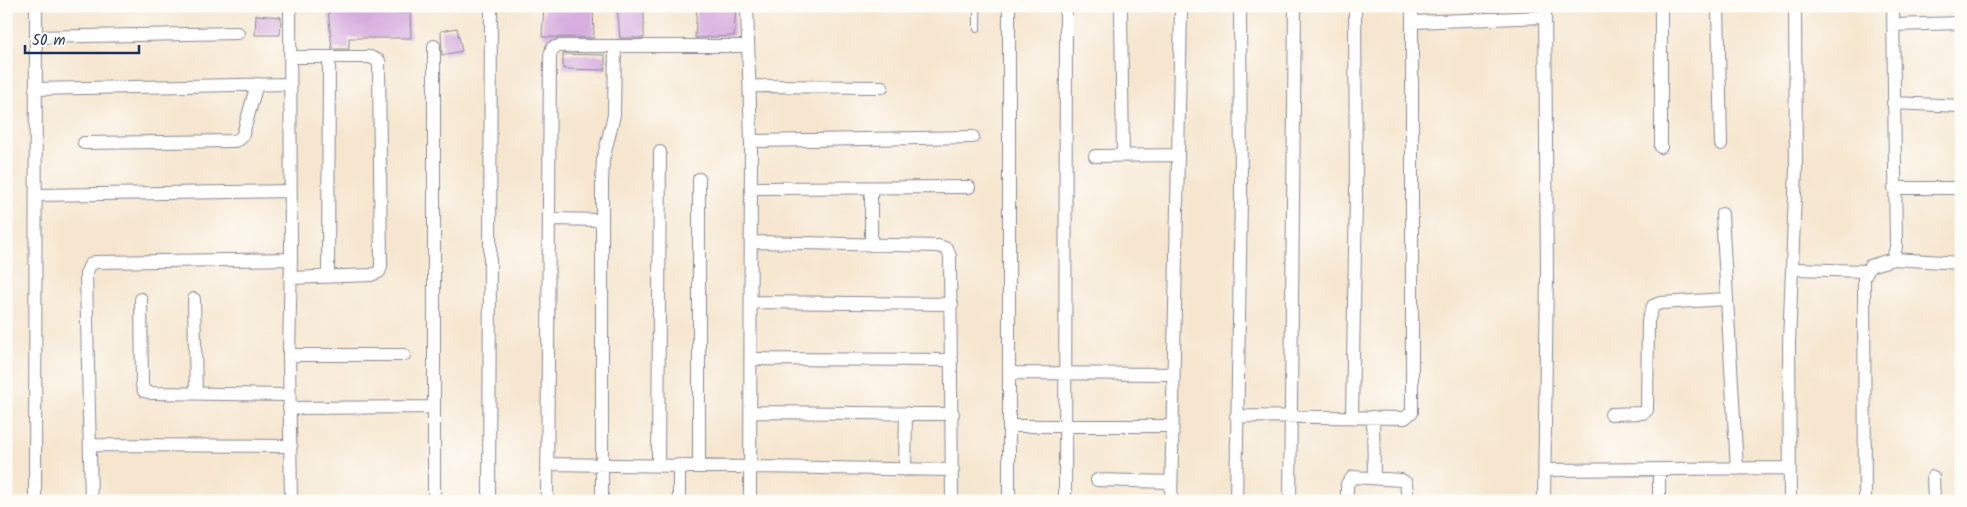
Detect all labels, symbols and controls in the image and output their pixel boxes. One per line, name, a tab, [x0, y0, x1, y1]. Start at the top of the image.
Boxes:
scale bar	[25, 22, 139, 54]
text: 50 m	[32, 29, 66, 53]

